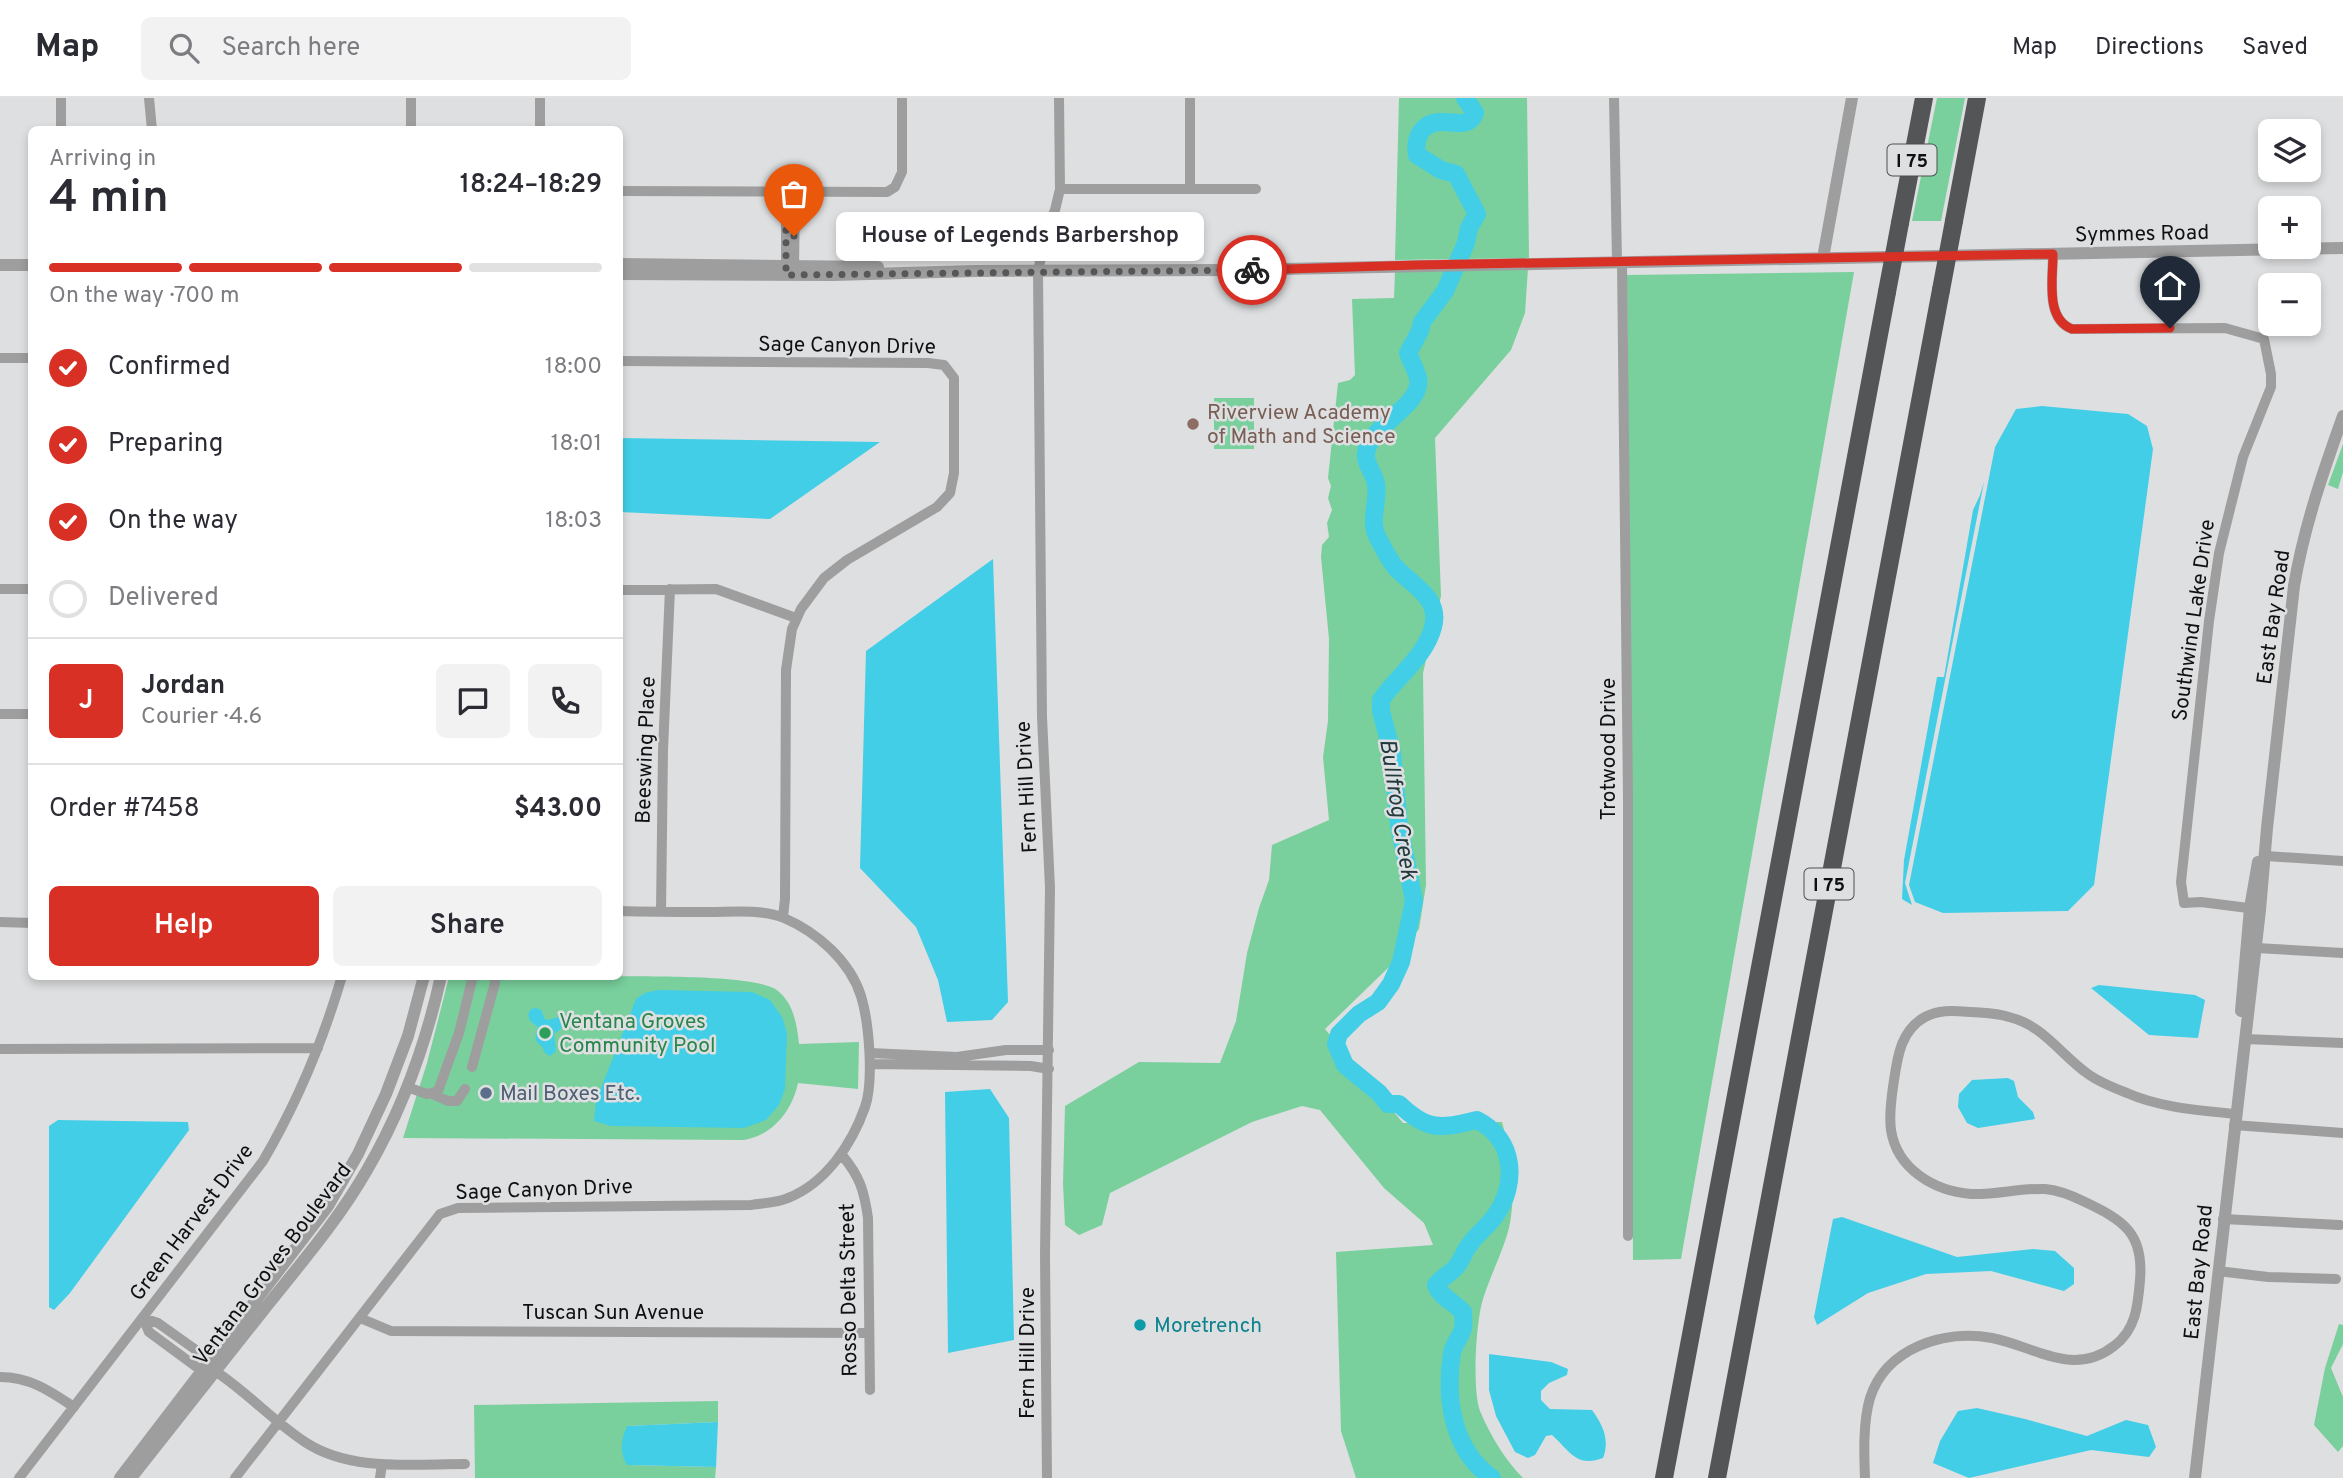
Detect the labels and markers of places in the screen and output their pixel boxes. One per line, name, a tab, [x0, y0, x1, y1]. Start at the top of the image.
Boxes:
pin	[764, 164, 824, 236]
callout: House of Legends Barbershop	[836, 212, 1204, 260]
pin	[2140, 256, 2200, 328]
place label: Riverview Academy of Math and Science	[1207, 400, 1396, 451]
marker: Riverview Academy of Math and Science	[1185, 416, 1201, 432]
place label: Ventana Groves Community Pool	[559, 1009, 715, 1060]
marker: Ventana Groves Community Pool	[537, 1025, 553, 1041]
place label: Mail Boxes Etc.	[500, 1081, 640, 1108]
marker: Mail Boxes Etc.	[478, 1085, 494, 1101]
place label: Moretrench	[1154, 1313, 1262, 1340]
marker: Moretrench	[1132, 1317, 1148, 1333]

